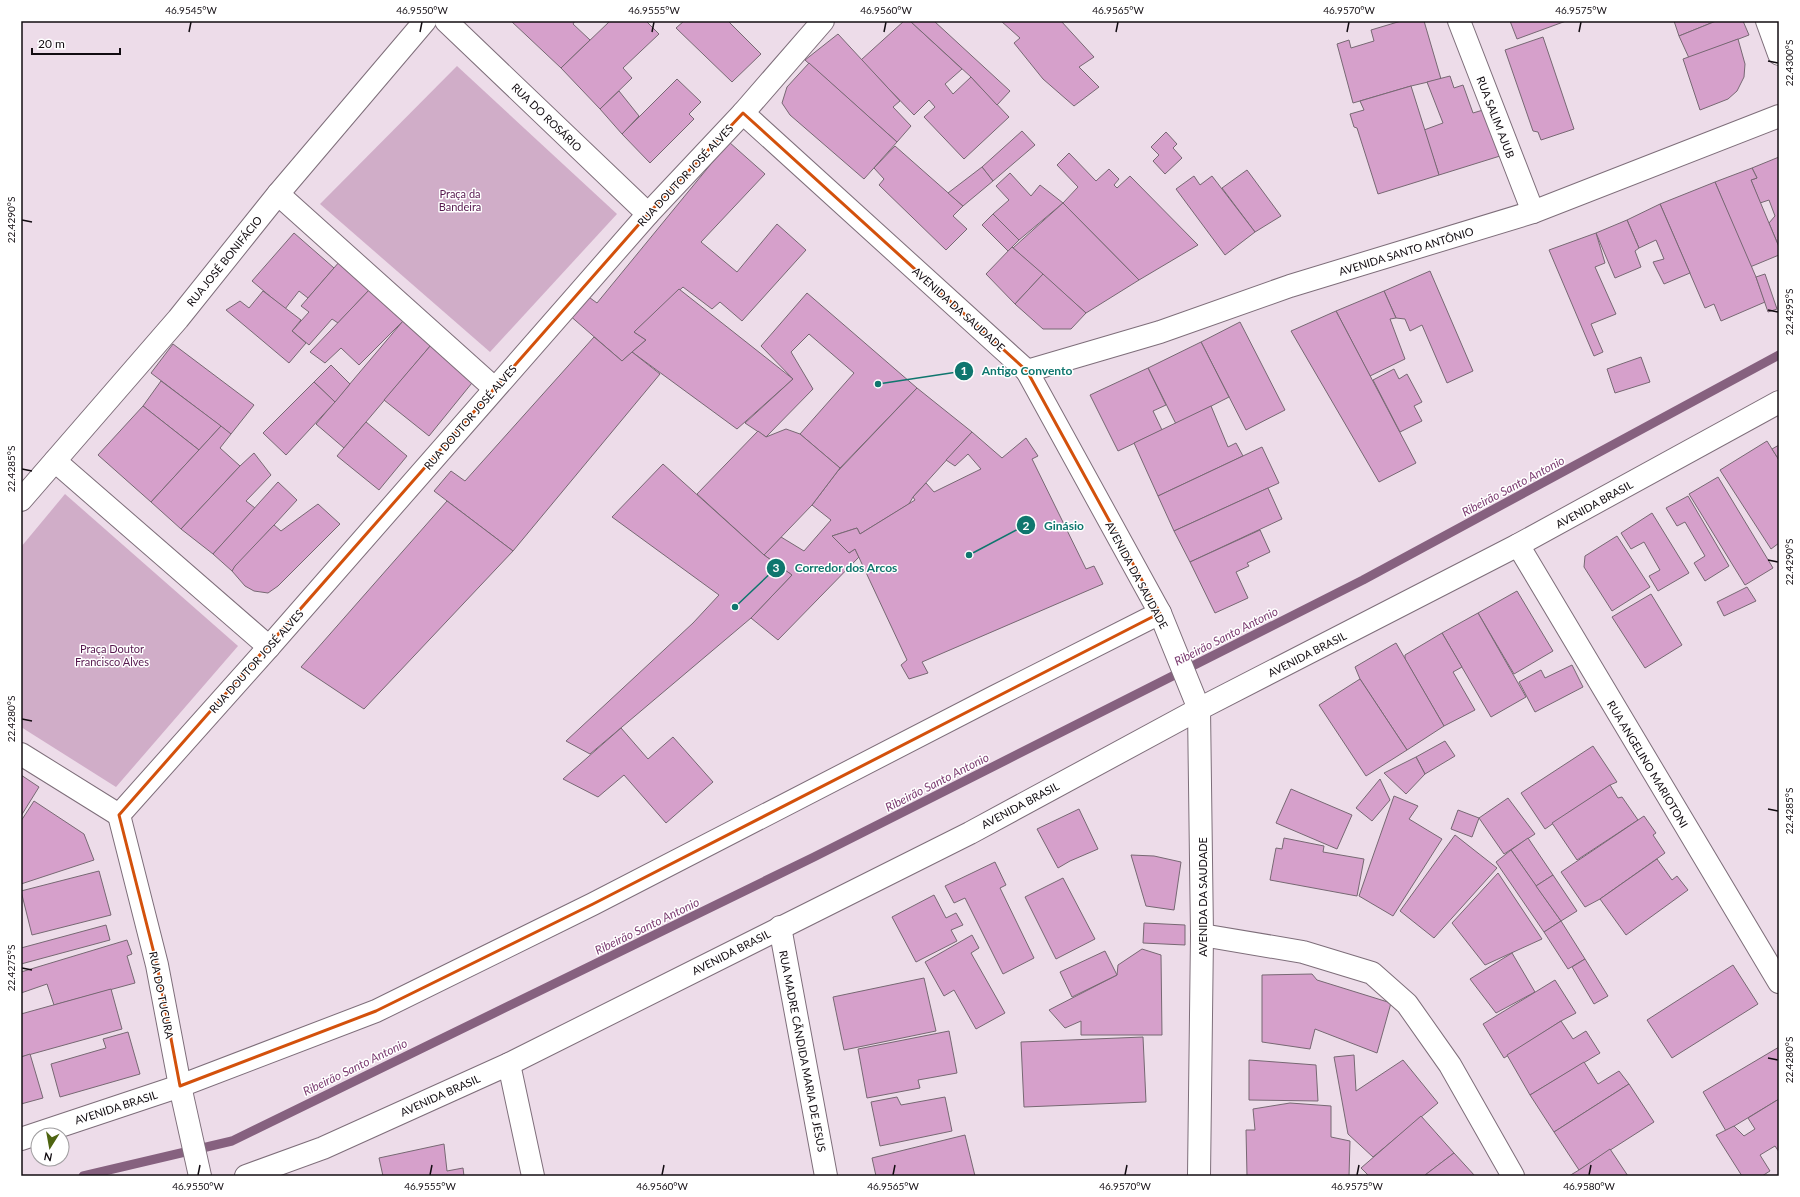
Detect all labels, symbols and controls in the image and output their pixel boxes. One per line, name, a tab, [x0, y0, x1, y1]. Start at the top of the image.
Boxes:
text: 46.9545°W	[165, 4, 217, 16]
text: 46.9550°W	[396, 4, 448, 16]
text: 46.9555°W	[628, 4, 680, 16]
text: 46.9560°W	[860, 4, 912, 16]
text: 46.9565°W	[1092, 4, 1144, 16]
text: 46.9570°W	[1323, 4, 1375, 16]
text: 46.9575°W	[1555, 4, 1607, 16]
scale bar	[32, 30, 120, 56]
text: 20 m	[38, 36, 65, 51]
text: 22.4300°S	[1783, 40, 1795, 86]
street label: RUA SALIM AJUB	[1474, 74, 1518, 160]
street label: RUA DO ROSÁRIO	[509, 80, 585, 154]
street label: RUA DOUTOR JOSÉ ALVES	[634, 121, 736, 229]
park label: Praça da Bandeira	[439, 187, 481, 213]
text: 22.4290°S	[5, 197, 17, 243]
street label: RUA JOSÉ BONIFÁCIO	[184, 213, 265, 309]
street label: AVENIDA SANTO ANTÔNIO	[1337, 224, 1475, 278]
street label: AVENIDA DA SAUDADE	[910, 264, 1008, 354]
text: 22.4295°S	[1783, 289, 1795, 335]
callout: Antigo Convento	[954, 359, 1080, 383]
street label: RUA DOUTOR JOSÉ ALVES	[421, 362, 519, 472]
text: 1	[961, 363, 968, 378]
text: Antigo Convento	[981, 363, 1072, 378]
text: 22.4285°S	[5, 446, 17, 492]
water label: Ribeirão Santo Antonio	[1459, 453, 1567, 519]
street label: AVENIDA BRASIL	[1553, 477, 1635, 531]
callout: Ginásio	[1016, 513, 1092, 537]
text: 2	[1023, 518, 1030, 533]
text: Ginásio	[1044, 518, 1084, 533]
street label: AVENIDA DA SAUDADE	[1103, 519, 1171, 631]
text: 22.4290°S	[1783, 539, 1795, 585]
callout: Corredor dos Arcos	[766, 556, 906, 580]
text: 3	[773, 560, 780, 575]
text: Corredor dos Arcos	[795, 560, 897, 575]
water label: Ribeirão Santo Antonio	[1172, 603, 1280, 669]
street label: RUA DOUTOR JOSÉ ALVES	[206, 607, 306, 715]
street label: AVENIDA BRASIL	[1266, 628, 1349, 679]
park label: Praça Doutor Francisco Alves	[75, 642, 149, 668]
text: 22.4280°S	[5, 696, 17, 742]
street label: RUA ANGELINO MARIOTONI	[1605, 698, 1691, 830]
water label: Ribeirão Santo Antonio	[883, 749, 991, 815]
street label: AVENIDA BRASIL	[979, 779, 1061, 831]
text: 22.4285°S	[1783, 788, 1795, 834]
street label: AVENIDA DA SAUDADE	[1196, 837, 1209, 957]
water label: Ribeirão Santo Antonio	[592, 894, 702, 958]
street label: AVENIDA BRASIL	[690, 926, 773, 977]
text: 22.4275°S	[5, 945, 17, 991]
street label: RUA MADRE CÃNDIDA MARIA DE JESUS	[777, 949, 829, 1153]
street label: RUA DO TUCURA	[147, 950, 177, 1040]
water label: Ribeirão Santo Antonio	[300, 1035, 410, 1099]
text: 22.4280°S	[1783, 1037, 1795, 1083]
street label: AVENIDA BRASIL	[398, 1071, 482, 1118]
street label: AVENIDA BRASIL	[73, 1087, 159, 1127]
north arrow	[30, 1127, 70, 1167]
text: N	[43, 1150, 53, 1164]
text: 46.9550°W	[172, 1180, 224, 1192]
text: 46.9555°W	[404, 1180, 456, 1192]
text: 46.9560°W	[636, 1180, 688, 1192]
text: 46.9565°W	[867, 1180, 919, 1192]
text: 46.9570°W	[1099, 1180, 1151, 1192]
text: 46.9575°W	[1331, 1180, 1383, 1192]
text: 46.9580°W	[1563, 1180, 1615, 1192]

